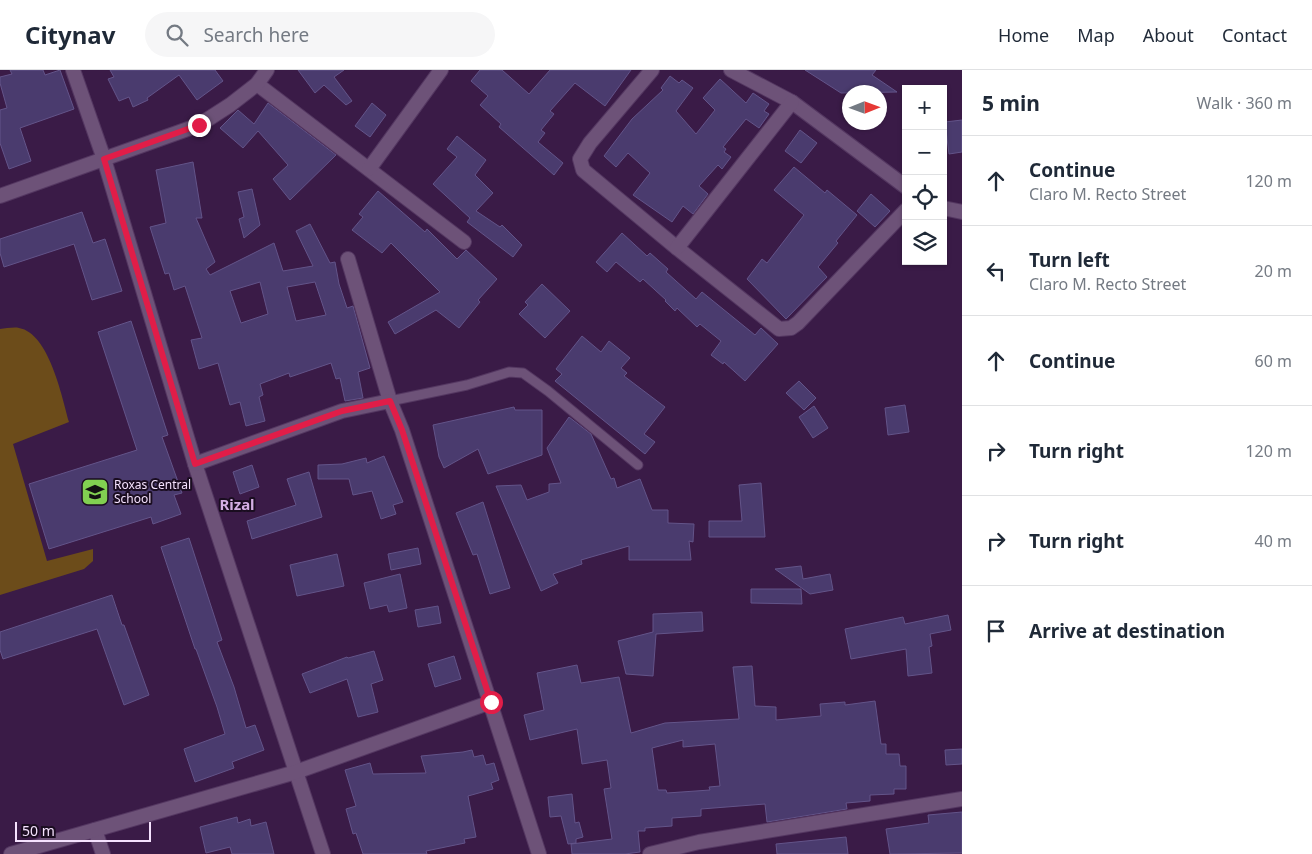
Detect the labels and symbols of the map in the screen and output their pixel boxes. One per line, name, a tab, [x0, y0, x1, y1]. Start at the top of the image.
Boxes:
north arrow	[842, 85, 887, 130]
route end	[188, 114, 211, 137]
place label: Roxas Central School	[114, 476, 191, 507]
school or university icon: Roxas Central School	[80, 477, 110, 507]
district label: Rizal	[219, 494, 255, 514]
route start	[480, 691, 503, 714]
scale bar	[15, 819, 151, 842]

